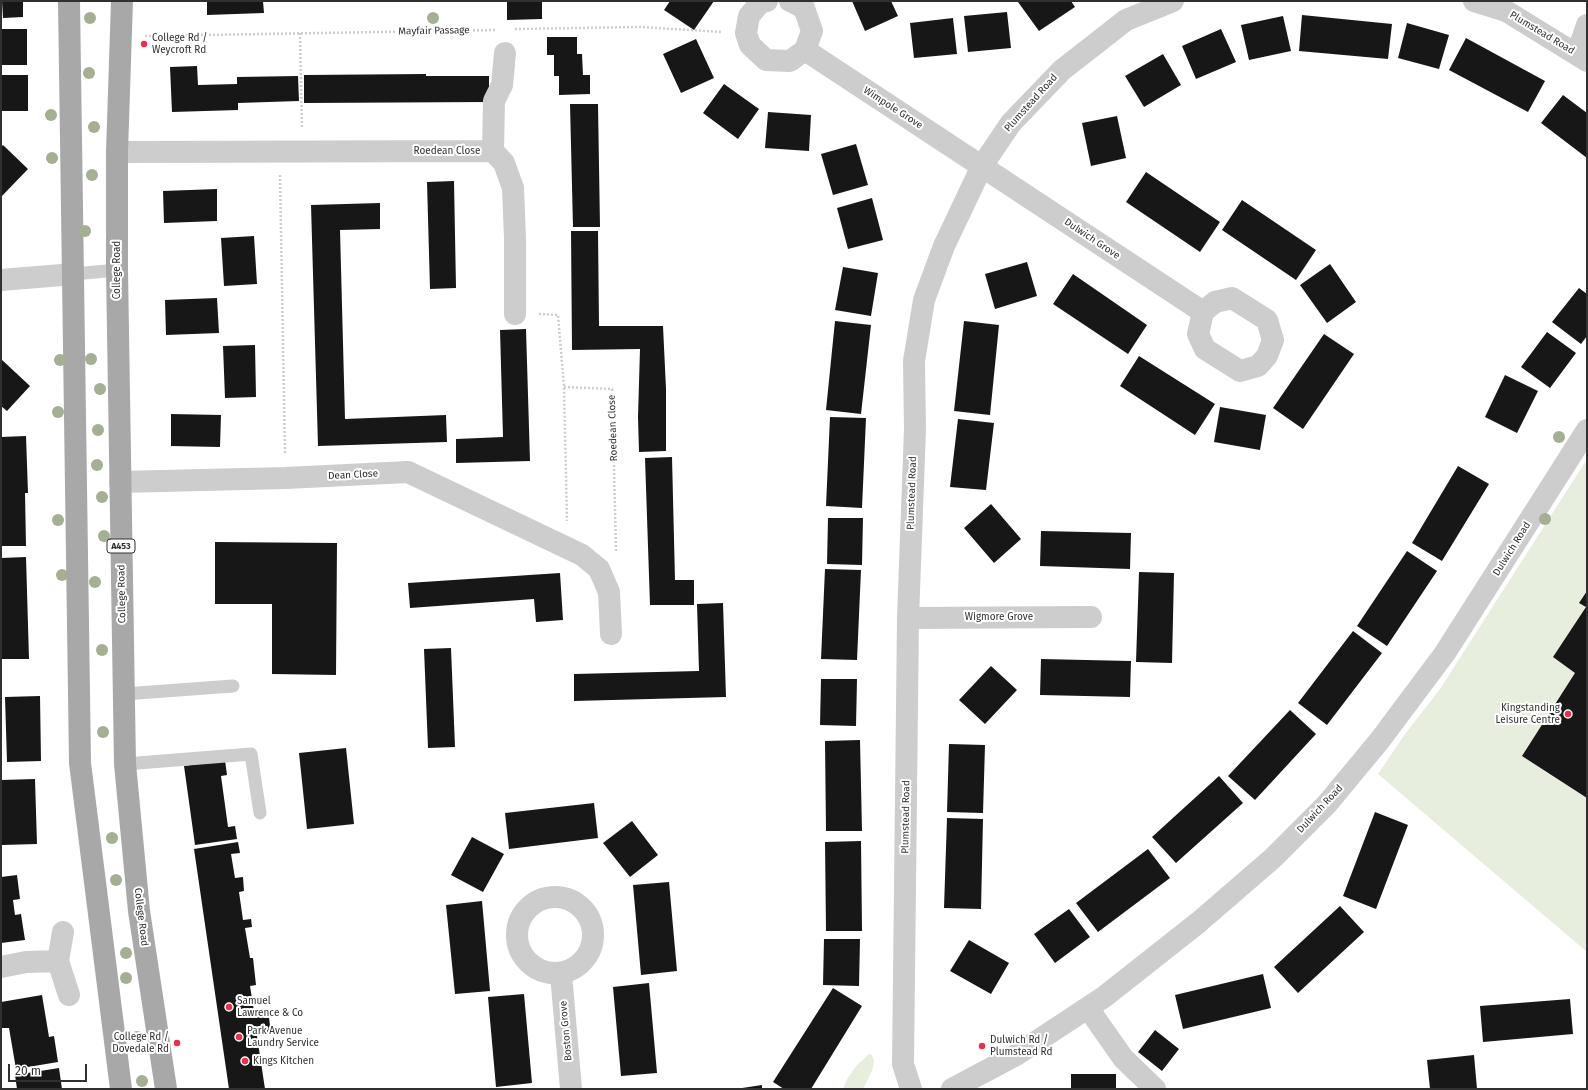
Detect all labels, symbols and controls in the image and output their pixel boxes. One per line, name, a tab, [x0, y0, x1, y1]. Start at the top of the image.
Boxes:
street label: Plumstead Road	[1507, 9, 1577, 57]
street label: Mayfair Passage	[398, 24, 470, 38]
place label: College Rd / Weycroft Rd	[152, 32, 207, 56]
marker: College Rd / Weycroft Rd	[139, 39, 149, 49]
street label: Plumstead Road	[1002, 72, 1060, 134]
street label: Wimpole Grove	[861, 84, 925, 132]
street label: Roedean Close	[414, 145, 480, 157]
street label: Dulwich Grove	[1062, 216, 1122, 262]
street label: College Road	[111, 241, 123, 299]
street label: Roedean Close	[606, 394, 620, 462]
street label: Plumstead Road	[905, 456, 919, 530]
street label: Dean Close	[328, 468, 378, 482]
street label: Dulwich Road	[1491, 520, 1533, 578]
road number: A453	[107, 539, 135, 553]
street label: College Road	[115, 565, 129, 623]
street label: Wigmore Grove	[965, 611, 1033, 623]
place label: Kingstanding Leisure Centre	[1496, 702, 1560, 726]
marker: Kingstanding Leisure Centre	[1563, 709, 1573, 719]
street label: Plumstead Road	[899, 780, 913, 854]
street label: Dulwich Road	[1295, 782, 1345, 836]
street label: College Road	[131, 887, 151, 947]
place label: Samuel Lawrence & Co	[237, 995, 303, 1018]
street label: Boston Grove	[557, 1000, 575, 1062]
marker: Samuel Lawrence & Co	[224, 1002, 234, 1012]
place label: Park Avenue Laundry Service	[247, 1025, 319, 1048]
place label: College Rd / Dovedale Rd	[112, 1031, 169, 1054]
marker: Park Avenue Laundry Service	[234, 1032, 244, 1042]
place label: Dulwich Rd / Plumstead Rd	[990, 1034, 1052, 1058]
marker: College Rd / Dovedale Rd	[172, 1038, 182, 1048]
marker: Dulwich Rd / Plumstead Rd	[977, 1041, 987, 1051]
place label: Kings Kitchen	[253, 1055, 314, 1067]
scale bar	[10, 1056, 89, 1082]
marker: Kings Kitchen	[240, 1056, 250, 1066]
text: 20 m	[15, 1064, 41, 1078]

